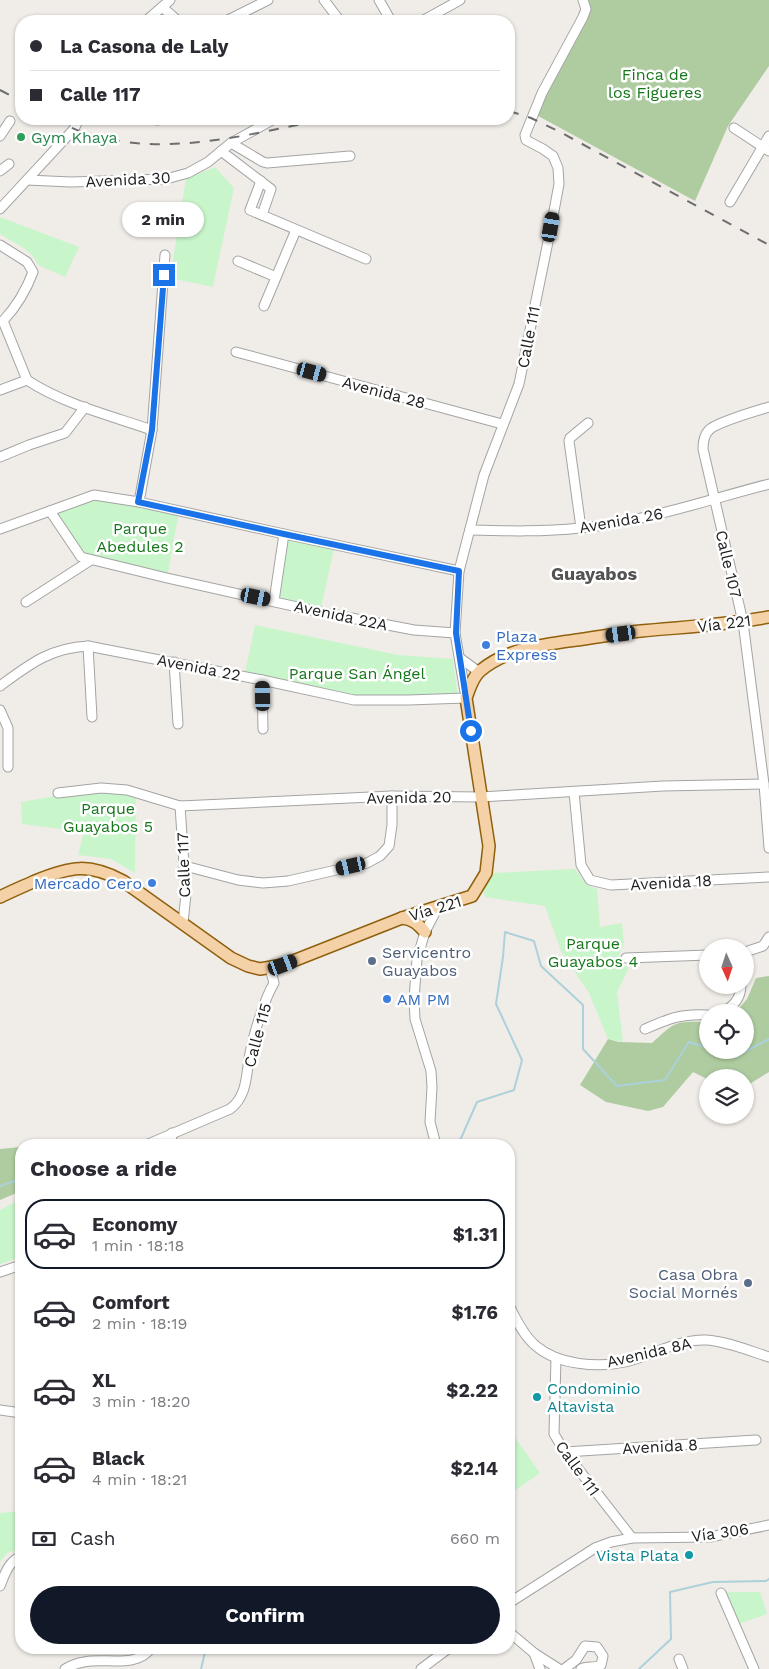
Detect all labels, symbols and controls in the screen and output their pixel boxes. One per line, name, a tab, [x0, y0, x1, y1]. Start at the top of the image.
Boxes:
text: La Casona de Laly	[60, 35, 229, 58]
park label: Finca de los Figueres	[608, 65, 702, 102]
text: Calle 117	[60, 83, 141, 106]
place label: Gym Khaya	[31, 128, 118, 147]
marker: Gym Khaya	[15, 131, 27, 143]
street label: Avenida 30	[85, 168, 171, 191]
callout: 2 min	[123, 202, 205, 238]
text: 2 min	[141, 210, 185, 229]
car	[541, 211, 560, 243]
route end	[153, 264, 175, 286]
street label: Calle 111	[513, 304, 544, 370]
car	[295, 361, 328, 383]
street label: Avenida 28	[340, 372, 427, 413]
street label: Avenida 26	[578, 504, 665, 537]
park label: Parque Abedules 2	[96, 519, 184, 556]
street label: Calle 107	[711, 528, 746, 600]
district label: Guayabos	[551, 563, 637, 584]
car	[239, 587, 272, 607]
street label: Avenida 22A	[292, 596, 390, 635]
street label: Vía 221	[696, 611, 752, 636]
car	[605, 624, 636, 644]
place label: Plaza Express	[496, 627, 557, 664]
marker: Plaza Express	[480, 639, 492, 651]
street label: Avenida 22	[156, 650, 242, 685]
park label: Parque San Ángel	[289, 664, 425, 683]
car	[255, 681, 270, 711]
route start	[460, 720, 482, 742]
street label: Avenida 20	[366, 787, 452, 808]
park label: Parque Guayabos 5	[63, 799, 153, 836]
street label: Calle 117	[173, 832, 194, 898]
car	[334, 855, 367, 877]
street label: Avenida 18	[630, 871, 712, 894]
place label: Mercado Cero	[34, 874, 142, 893]
marker: Mercado Cero	[146, 877, 158, 889]
street label: Vía 221	[407, 892, 464, 925]
park label: Parque Guayabos 4	[548, 934, 638, 971]
north arrow	[699, 939, 754, 994]
map controls	[699, 939, 754, 1124]
place label: Servicentro Guayabos	[382, 943, 471, 980]
car	[266, 953, 299, 977]
marker: Servicentro Guayabos	[366, 955, 378, 967]
place label: AM PM	[397, 990, 450, 1009]
marker: AM PM	[381, 993, 393, 1005]
street label: Calle 115	[240, 1001, 275, 1069]
button: locate	[699, 1004, 754, 1059]
button: layers	[699, 1069, 754, 1124]
text: Choose a ride	[30, 1156, 177, 1181]
icon: car	[32, 1212, 77, 1257]
text: Economy	[92, 1213, 177, 1236]
text: $1.31	[453, 1223, 498, 1246]
text: 1 min · 18:18	[92, 1236, 184, 1255]
place label: Casa Obra Social Mornés	[629, 1265, 738, 1302]
marker: Casa Obra Social Mornés	[742, 1277, 754, 1289]
icon: car	[32, 1290, 77, 1335]
text: Comfort	[92, 1291, 170, 1314]
text: $1.76	[452, 1301, 498, 1324]
text: 2 min · 18:19	[92, 1314, 187, 1333]
street label: Avenida 8A	[605, 1333, 694, 1371]
icon: car	[32, 1368, 77, 1413]
text: XL	[92, 1369, 116, 1392]
text: $2.22	[446, 1379, 498, 1402]
place label: Condominio Altavista	[547, 1379, 640, 1416]
marker: Condominio Altavista	[531, 1391, 543, 1403]
text: 3 min · 18:20	[92, 1392, 191, 1411]
street label: Avenida 8	[622, 1435, 698, 1458]
street label: Calle 111	[551, 1437, 604, 1499]
icon: car	[32, 1446, 77, 1491]
text: Black	[92, 1447, 145, 1470]
text: $2.14	[450, 1457, 498, 1480]
text: 4 min · 18:21	[92, 1470, 187, 1489]
street label: Vía 306	[690, 1519, 750, 1546]
icon: cash	[30, 1525, 58, 1553]
text: Cash	[70, 1527, 116, 1550]
text: 660 m	[450, 1529, 500, 1548]
place label: Vista Plata	[596, 1546, 679, 1565]
marker: Vista Plata	[683, 1549, 695, 1561]
button: Confirm	[30, 1586, 500, 1644]

